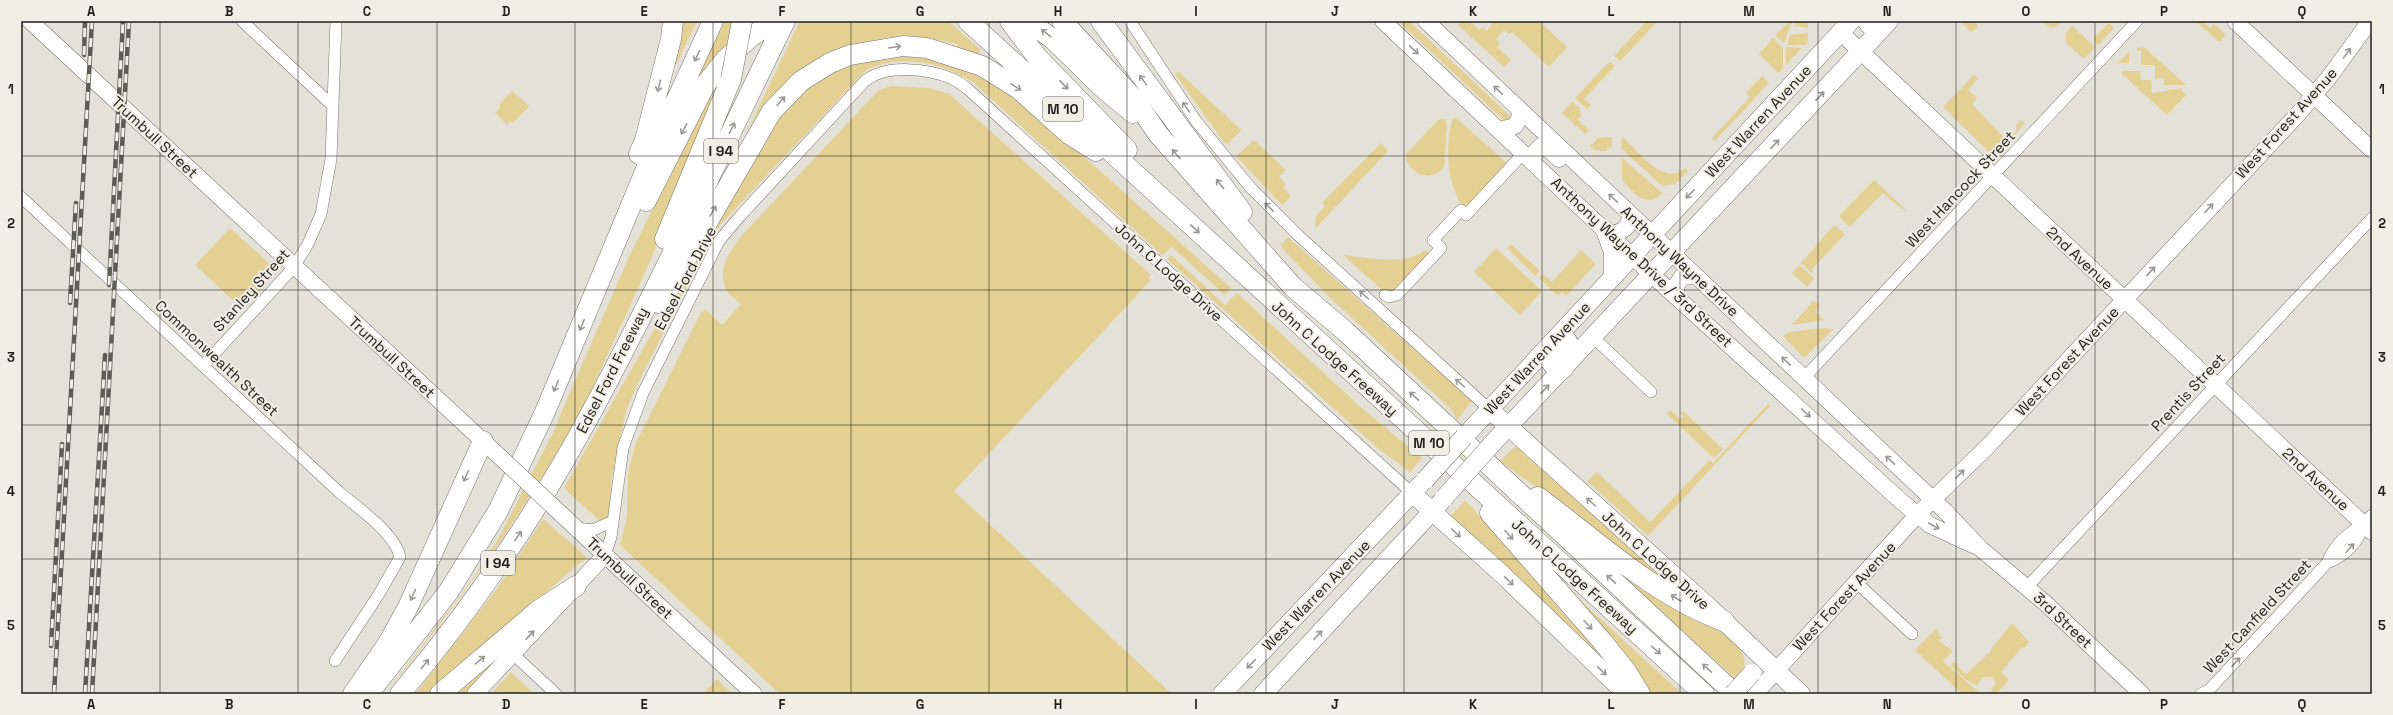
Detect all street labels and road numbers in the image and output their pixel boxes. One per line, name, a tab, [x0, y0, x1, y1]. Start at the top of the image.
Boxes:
street label: West Warren Avenue	[1701, 60, 1815, 181]
street label: West Forest Avenue	[2231, 63, 2341, 183]
street label: Trumbull Street	[108, 92, 202, 182]
road number: M 10	[1043, 97, 1083, 121]
street label: West Hancock Street	[1901, 127, 2019, 251]
road number: I 94	[704, 139, 738, 163]
street label: Anthony Wayne Drive / 3rd Street	[1547, 173, 1737, 351]
street label: Anthony Wayne Drive	[1617, 201, 1743, 321]
street label: John C Lodge Drive	[1111, 218, 1227, 326]
street label: 2nd Avenue	[2043, 222, 2117, 294]
street label: Edsel Ford Drive	[650, 223, 720, 333]
street label: Stanley Street	[209, 244, 293, 335]
street label: Commonwealth Street	[151, 296, 283, 420]
street label: John C Lodge Freeway	[1268, 296, 1402, 420]
street label: West Warren Avenue	[1480, 297, 1594, 418]
street label: West Forest Avenue	[2011, 302, 2123, 420]
street label: Edsel Ford Freeway	[572, 304, 652, 436]
street label: Trumbull Street	[345, 312, 439, 402]
street label: Prentis Street	[2147, 349, 2229, 435]
road number: M 10	[1409, 431, 1449, 455]
street label: 2nd Avenue	[2279, 443, 2353, 515]
street label: John C Lodge Drive	[1598, 506, 1714, 614]
street label: John C Lodge Freeway	[1508, 514, 1642, 638]
street label: Trumbull Street	[583, 533, 677, 623]
street label: West Warren Avenue	[1258, 535, 1374, 655]
street label: West Forest Avenue	[1788, 537, 1900, 655]
road number: I 94	[481, 551, 515, 575]
street label: West Canfield Street	[2199, 555, 2315, 677]
street label: 3rd Street	[2030, 588, 2097, 652]

